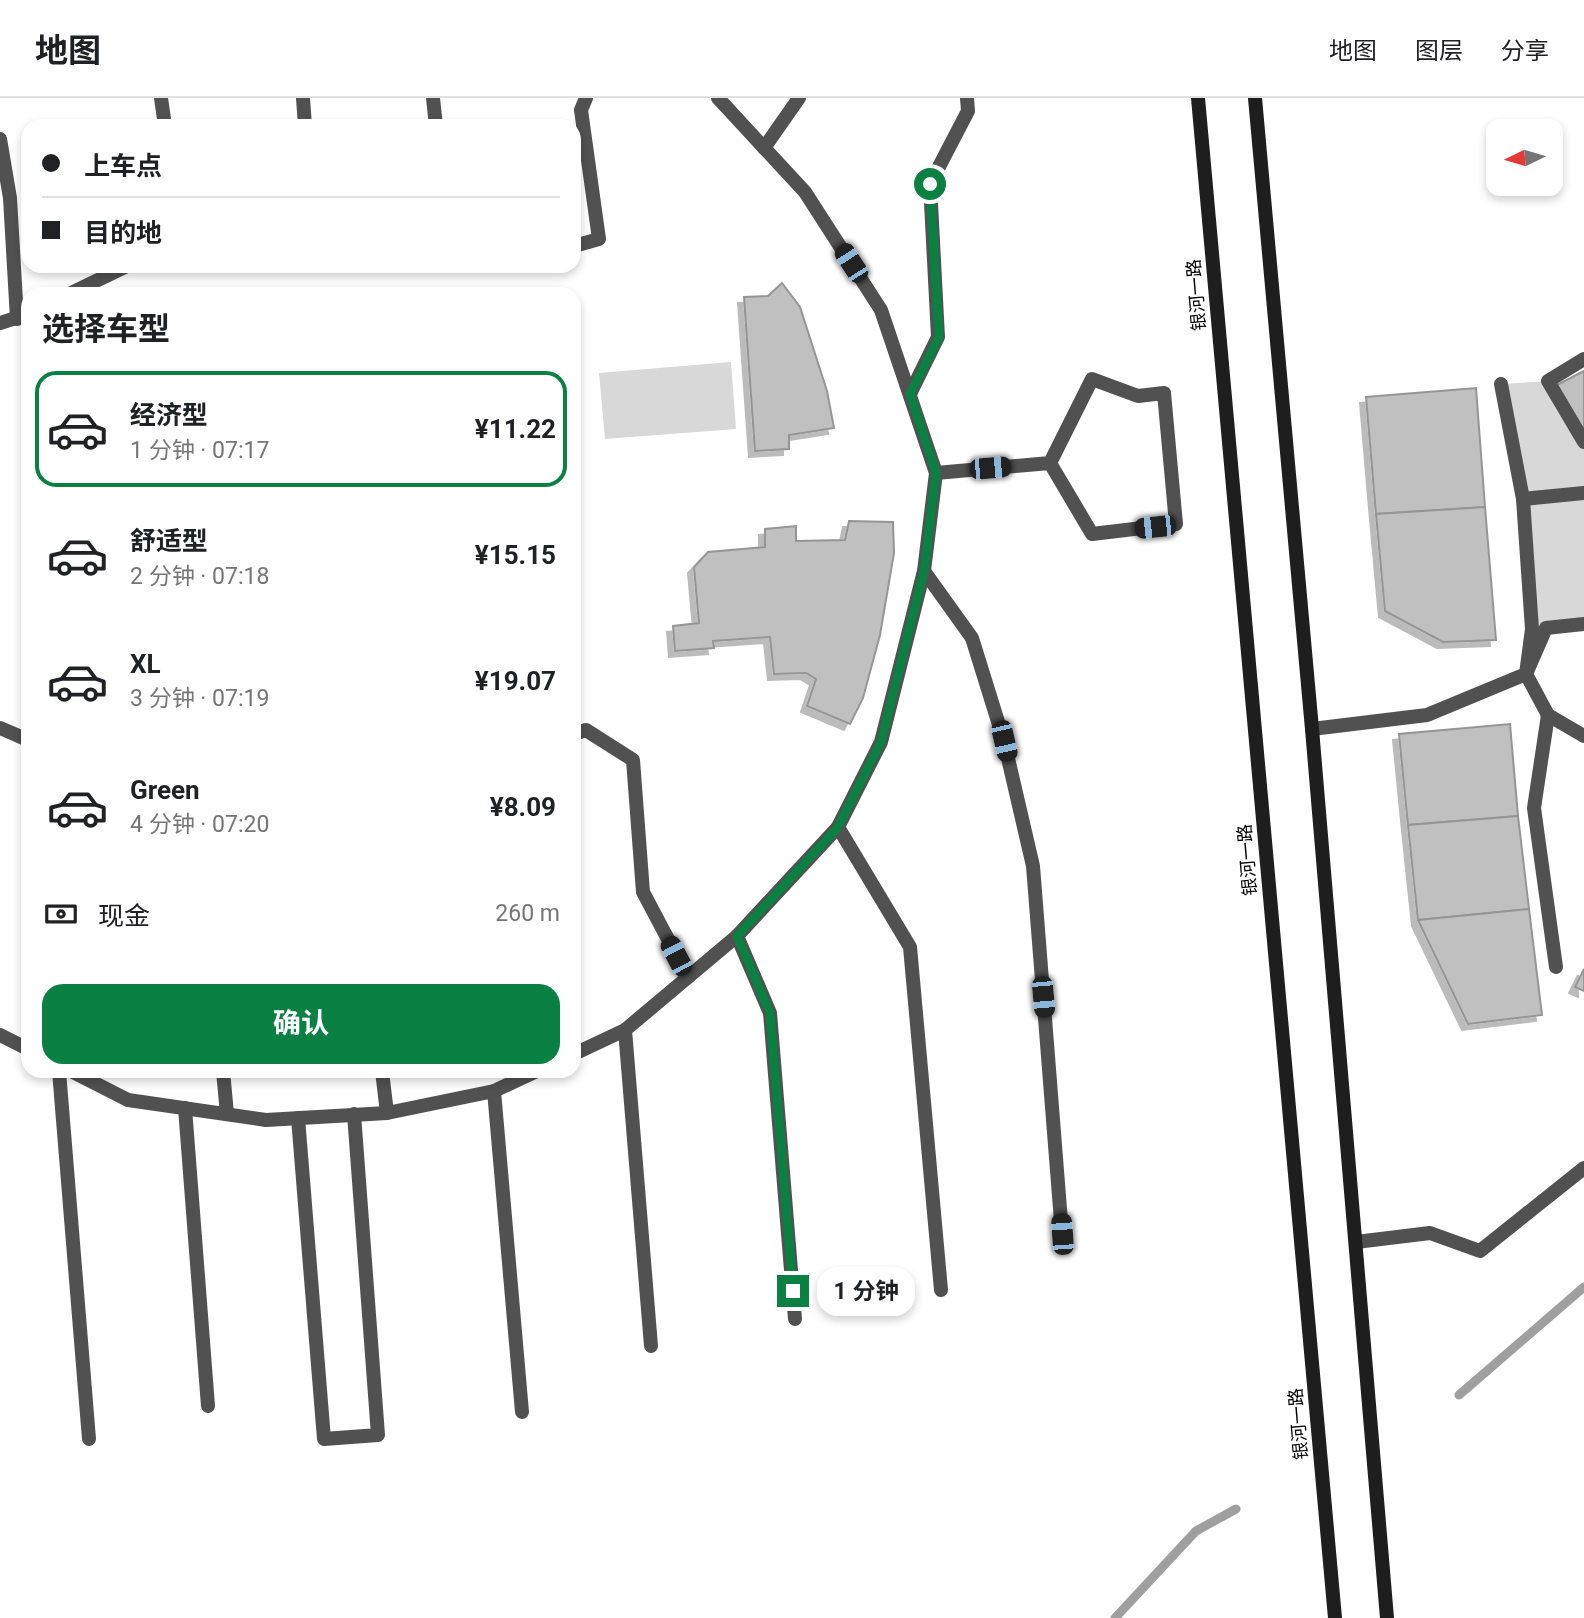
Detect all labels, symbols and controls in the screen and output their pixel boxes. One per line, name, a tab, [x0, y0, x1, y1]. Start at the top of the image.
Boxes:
text: 地图	[35, 31, 101, 70]
text: 地图	[1329, 37, 1377, 65]
text: 图层	[1415, 37, 1463, 65]
text: 分享	[1501, 37, 1549, 65]
north arrow	[1486, 119, 1563, 196]
map controls	[1486, 119, 1563, 196]
text: 上车点	[84, 151, 162, 181]
route start	[914, 168, 946, 200]
text: 目的地	[84, 218, 162, 248]
car	[831, 240, 872, 286]
street label: 银河一路	[1182, 258, 1210, 332]
text: 选择车型	[42, 310, 170, 348]
icon: car	[46, 398, 109, 461]
text: 经济型	[130, 400, 208, 430]
text: ¥11.22	[475, 414, 556, 444]
text: 1 分钟 · 07:17	[130, 437, 269, 464]
car	[969, 456, 1012, 480]
car	[1134, 514, 1177, 540]
icon: car	[46, 524, 109, 587]
text: 舒适型	[130, 526, 208, 556]
text: ¥15.15	[475, 540, 556, 570]
text: 2 分钟 · 07:18	[130, 563, 269, 590]
text: XL	[130, 649, 161, 679]
icon: car	[46, 650, 109, 713]
text: ¥19.07	[475, 666, 556, 696]
text: 3 分钟 · 07:19	[130, 685, 269, 712]
car	[990, 718, 1019, 764]
text: Green	[130, 775, 200, 805]
icon: car	[46, 776, 109, 839]
text: ¥8.09	[490, 792, 556, 822]
text: 4 分钟 · 07:20	[130, 811, 269, 838]
street label: 银河一路	[1233, 823, 1261, 897]
icon: cash	[42, 895, 80, 933]
text: 260 m	[495, 900, 560, 927]
text: 现金	[98, 901, 150, 931]
car	[657, 933, 696, 979]
car	[1031, 975, 1056, 1019]
button: 确认	[42, 984, 560, 1064]
car	[1051, 1212, 1074, 1256]
callout: 1 分钟	[818, 1266, 916, 1316]
route end	[777, 1275, 809, 1307]
text: 1 分钟	[834, 1278, 898, 1305]
street label: 银河一路	[1284, 1387, 1312, 1461]

